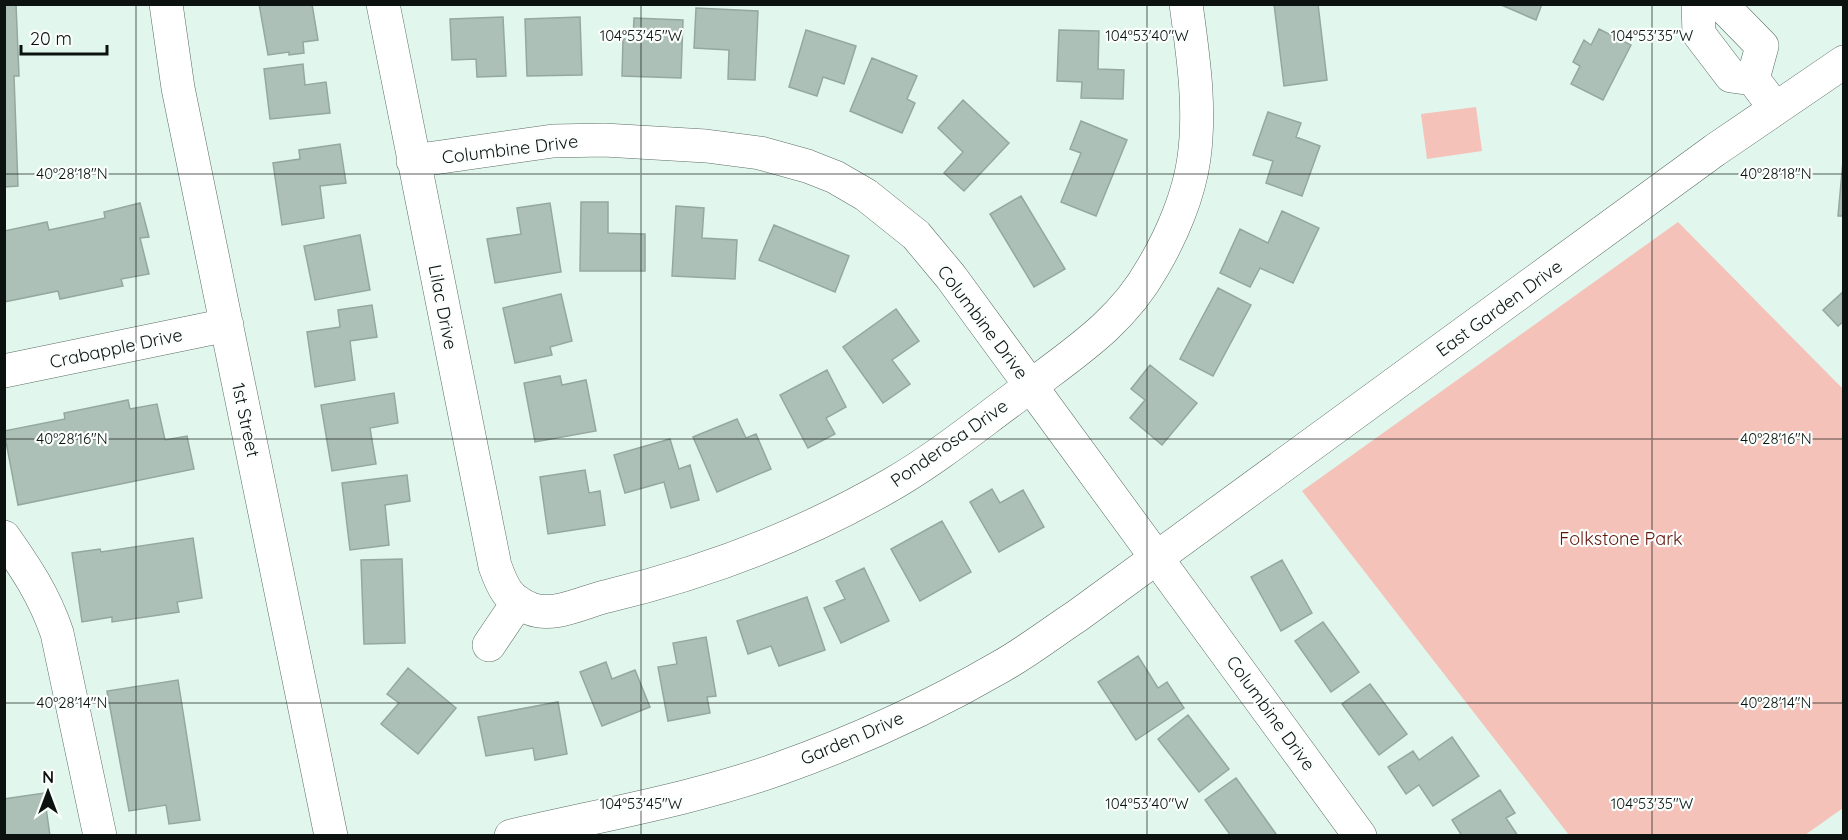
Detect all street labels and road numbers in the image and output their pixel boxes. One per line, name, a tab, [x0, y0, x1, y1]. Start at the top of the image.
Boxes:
street label: Columbine Drive	[441, 129, 579, 169]
street label: East Garden Drive	[1431, 254, 1567, 362]
street label: Columbine Drive	[933, 260, 1033, 384]
street label: Lilac Drive	[424, 263, 462, 351]
street label: Crabapple Drive	[47, 323, 185, 373]
street label: 1st Street	[227, 381, 265, 459]
street label: Ponderosa Drive	[886, 394, 1012, 492]
street label: Columbine Drive	[1221, 651, 1321, 775]
street label: Garden Drive	[797, 706, 907, 770]

